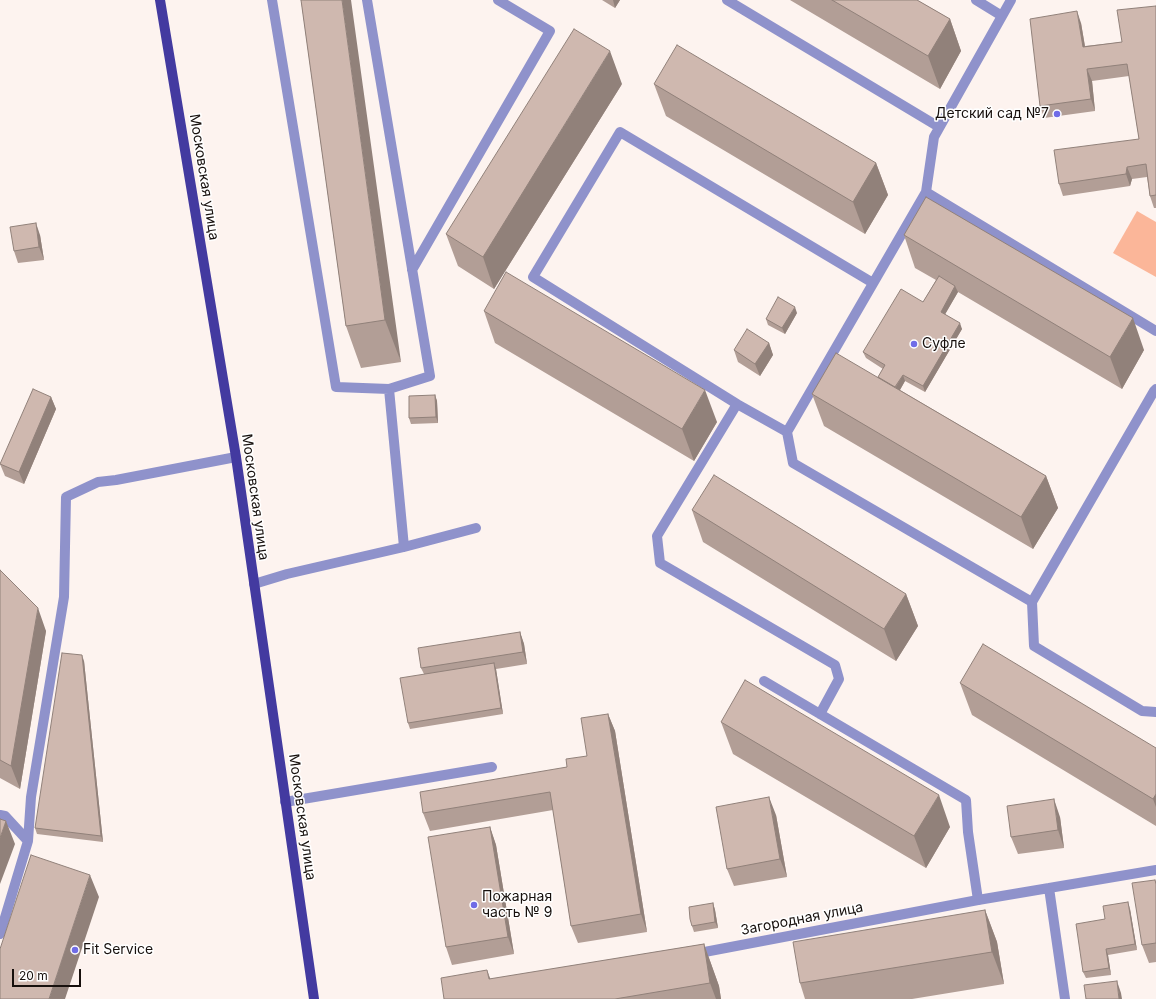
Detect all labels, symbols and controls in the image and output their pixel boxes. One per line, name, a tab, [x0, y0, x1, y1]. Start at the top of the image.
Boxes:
place label: Детский сад №7	[935, 106, 1049, 122]
marker: Детский сад №7	[1052, 109, 1062, 119]
street label: Московская улица	[186, 113, 222, 241]
place label: Суфле	[922, 336, 966, 352]
marker: Суфле	[909, 339, 919, 349]
street label: Московская улица	[238, 433, 272, 561]
street label: Московская улица	[285, 753, 319, 881]
place label: Пожарная часть № 9	[482, 889, 552, 922]
street label: Загородная улица	[739, 899, 865, 939]
marker: Пожарная часть № 9	[469, 900, 479, 910]
place label: Fit Service	[83, 942, 153, 958]
marker: Fit Service	[70, 945, 80, 955]
scale bar	[14, 961, 83, 987]
text: 20 m	[19, 968, 48, 983]

